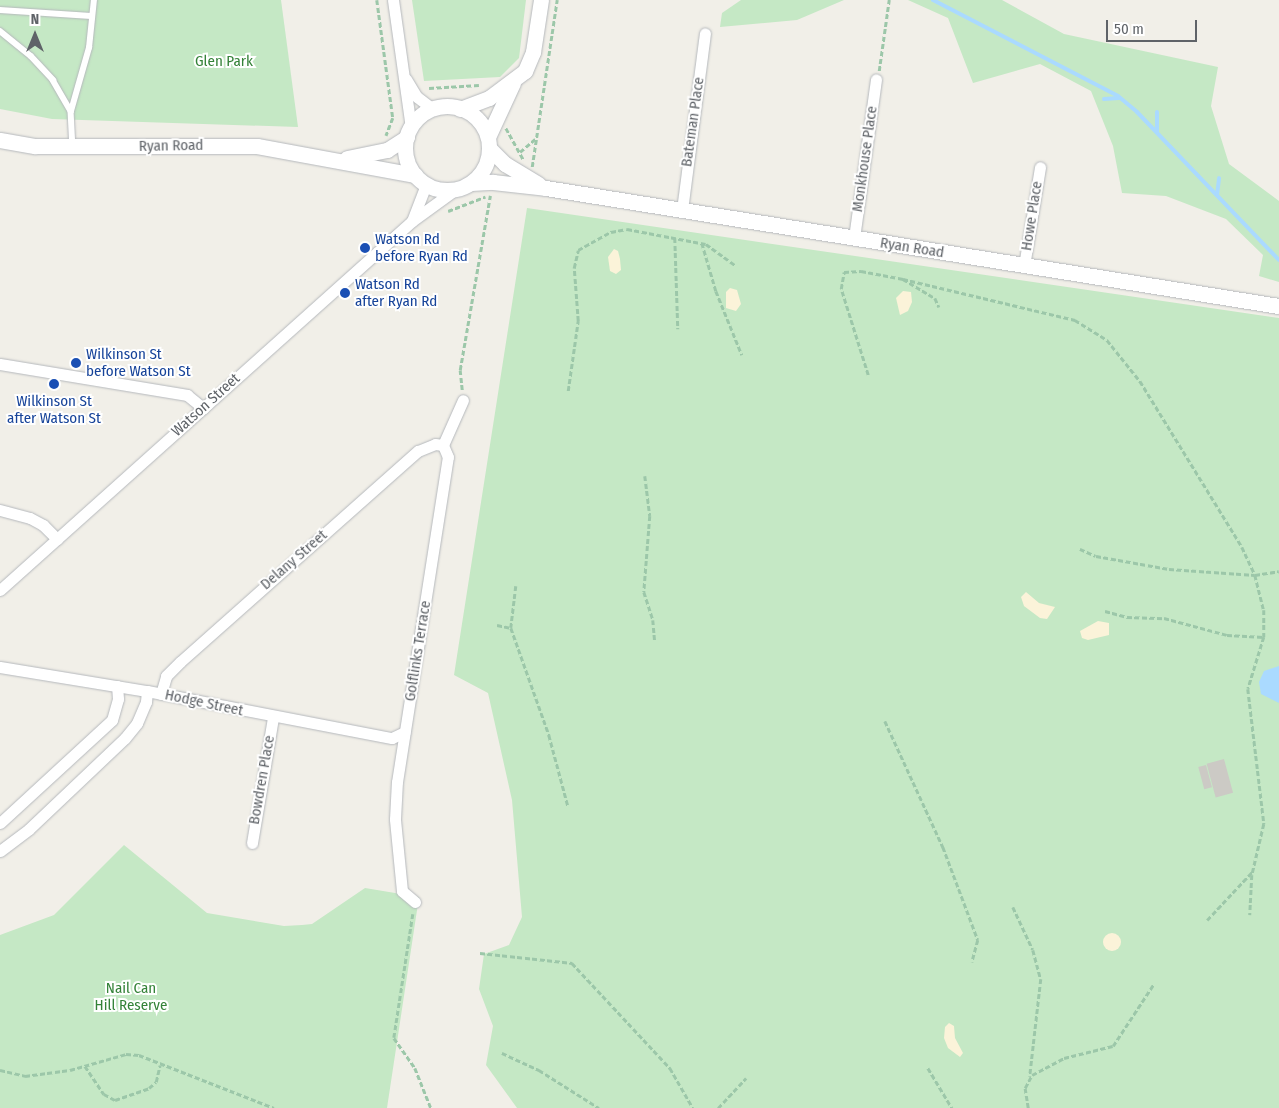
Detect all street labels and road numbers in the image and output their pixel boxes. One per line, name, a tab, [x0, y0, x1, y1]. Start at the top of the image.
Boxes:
street label: Bateman Place	[678, 76, 708, 168]
street label: Monkhouse Place	[849, 105, 881, 213]
street label: Ryan Road	[139, 136, 203, 156]
street label: Howe Place	[1018, 180, 1046, 252]
street label: Ryan Road	[879, 234, 945, 262]
street label: Watson Street	[168, 370, 244, 440]
street label: Delany Street	[257, 526, 331, 594]
street label: Golflinks Terrace	[401, 599, 435, 703]
street label: Hodge Street	[163, 686, 245, 720]
street label: Bowdren Place	[245, 734, 279, 826]

